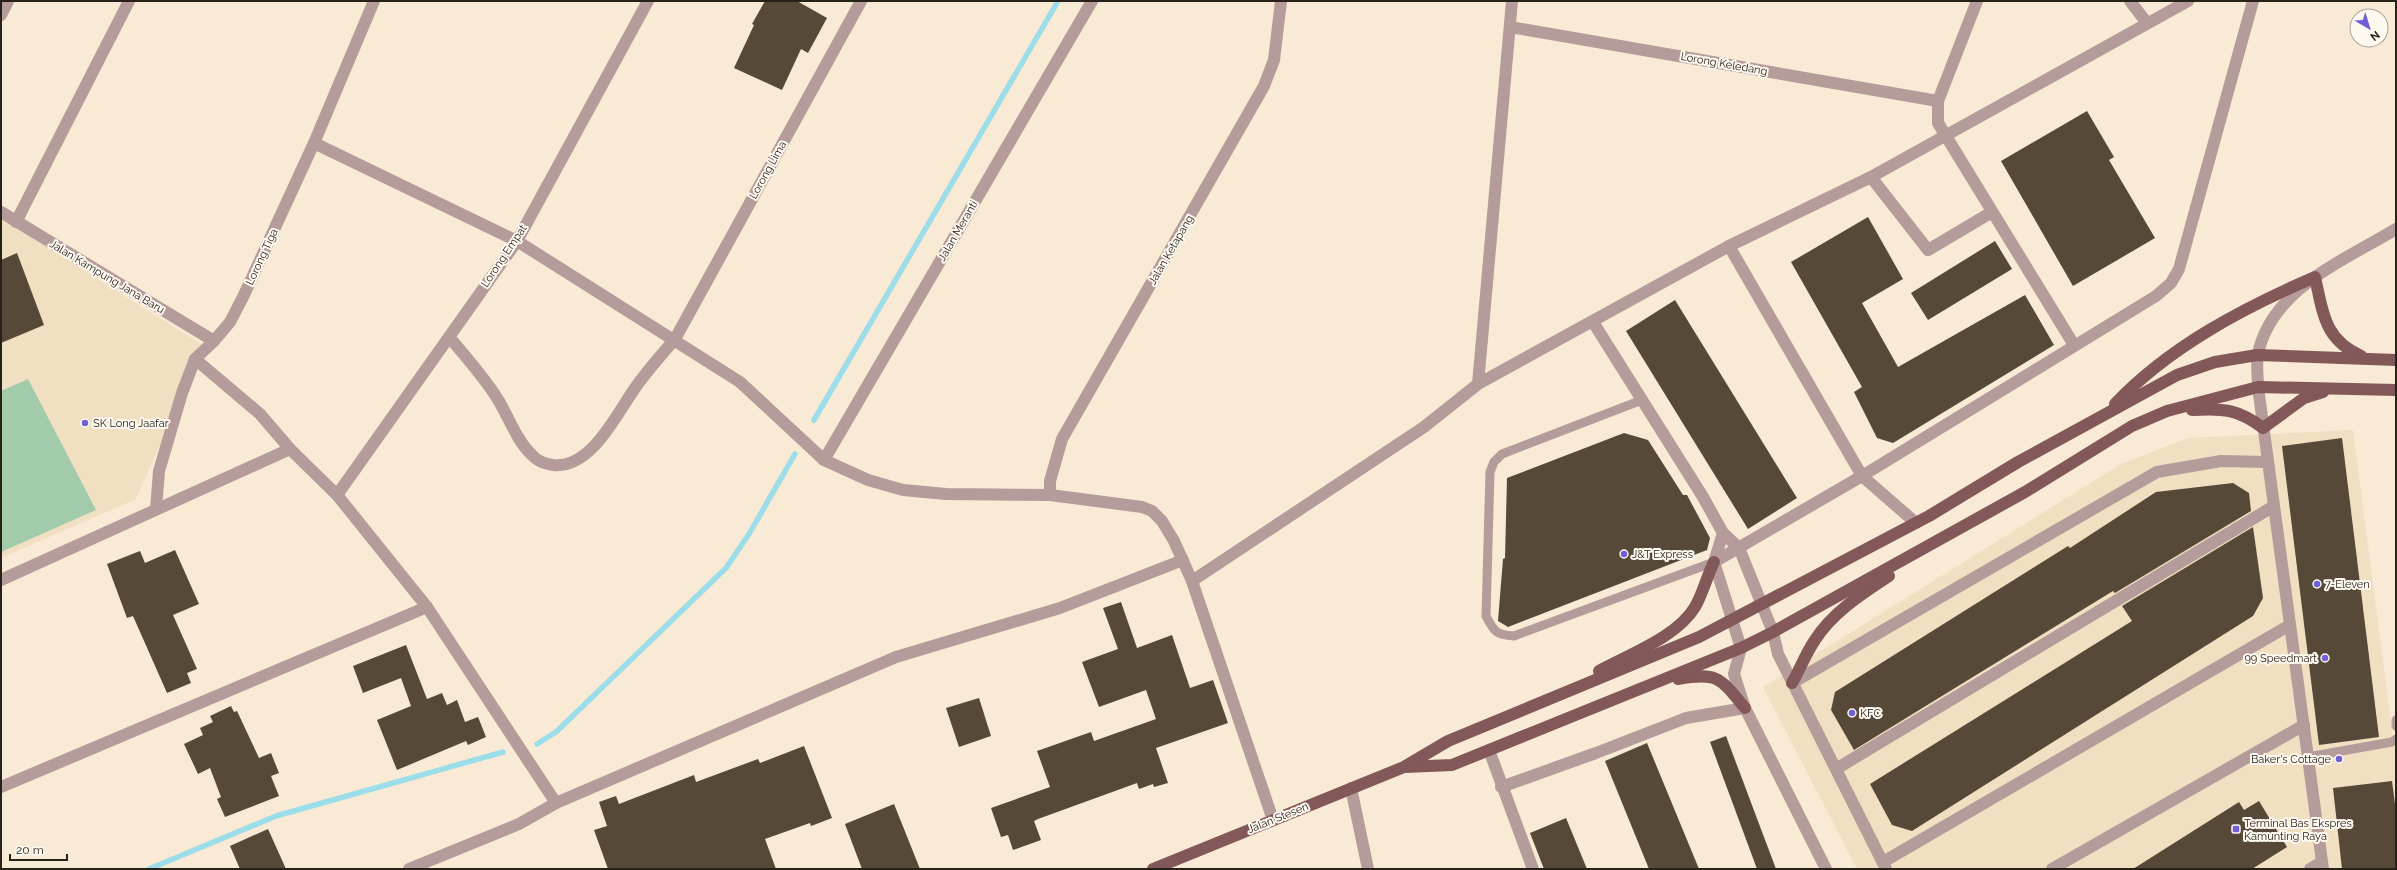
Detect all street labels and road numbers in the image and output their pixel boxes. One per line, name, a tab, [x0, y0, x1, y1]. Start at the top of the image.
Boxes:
street label: Lorong Keledang	[1680, 50, 1768, 78]
street label: Lorong Lima	[747, 139, 789, 201]
street label: Jalan Meranti	[935, 198, 981, 264]
street label: Jalan Ketapang	[1146, 213, 1196, 287]
street label: Lorong Empat	[478, 222, 530, 290]
street label: Lorong Tiga	[243, 227, 281, 287]
street label: Jalan Kampung Jana Baru	[47, 238, 167, 316]
street label: Jalan Stesen	[1246, 800, 1310, 836]

